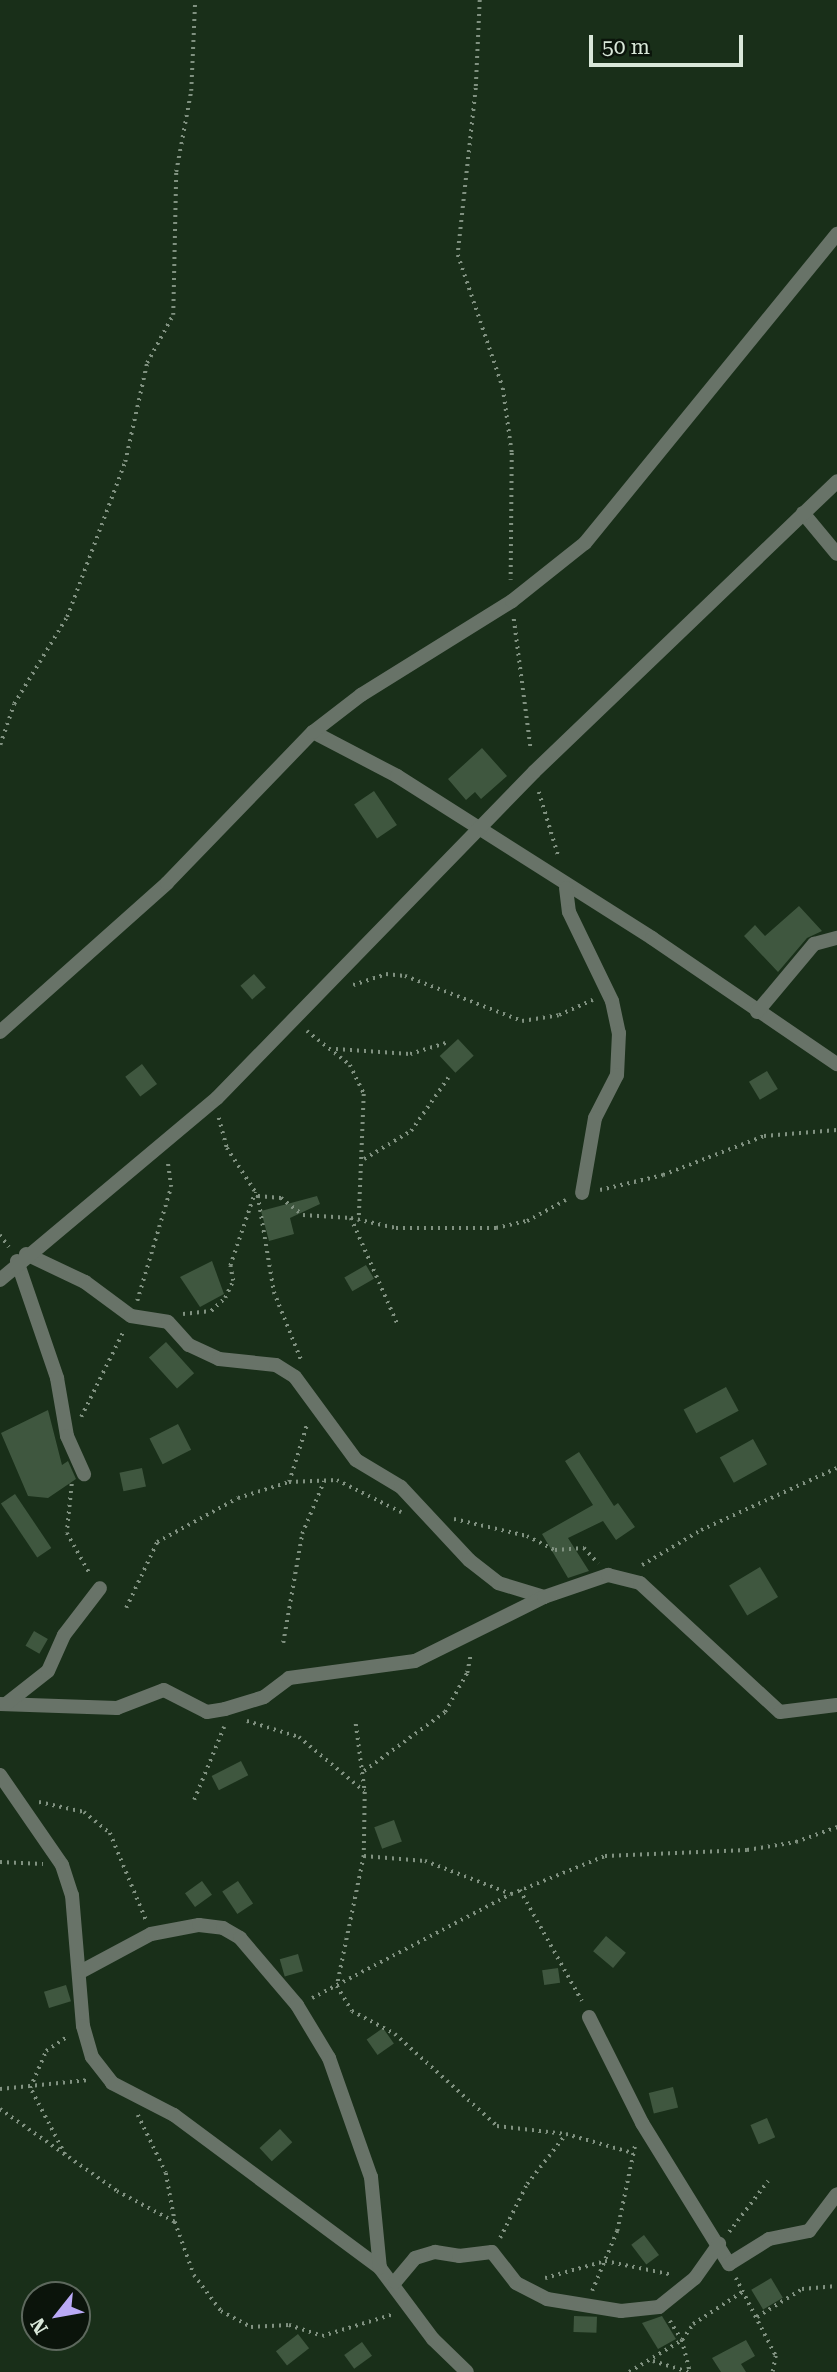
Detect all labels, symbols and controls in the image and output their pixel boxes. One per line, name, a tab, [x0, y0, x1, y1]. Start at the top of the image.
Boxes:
scale bar	[592, 21, 746, 65]
text: 50 m	[602, 35, 650, 59]
north arrow	[21, 2281, 91, 2351]
text: N	[26, 2314, 53, 2338]

